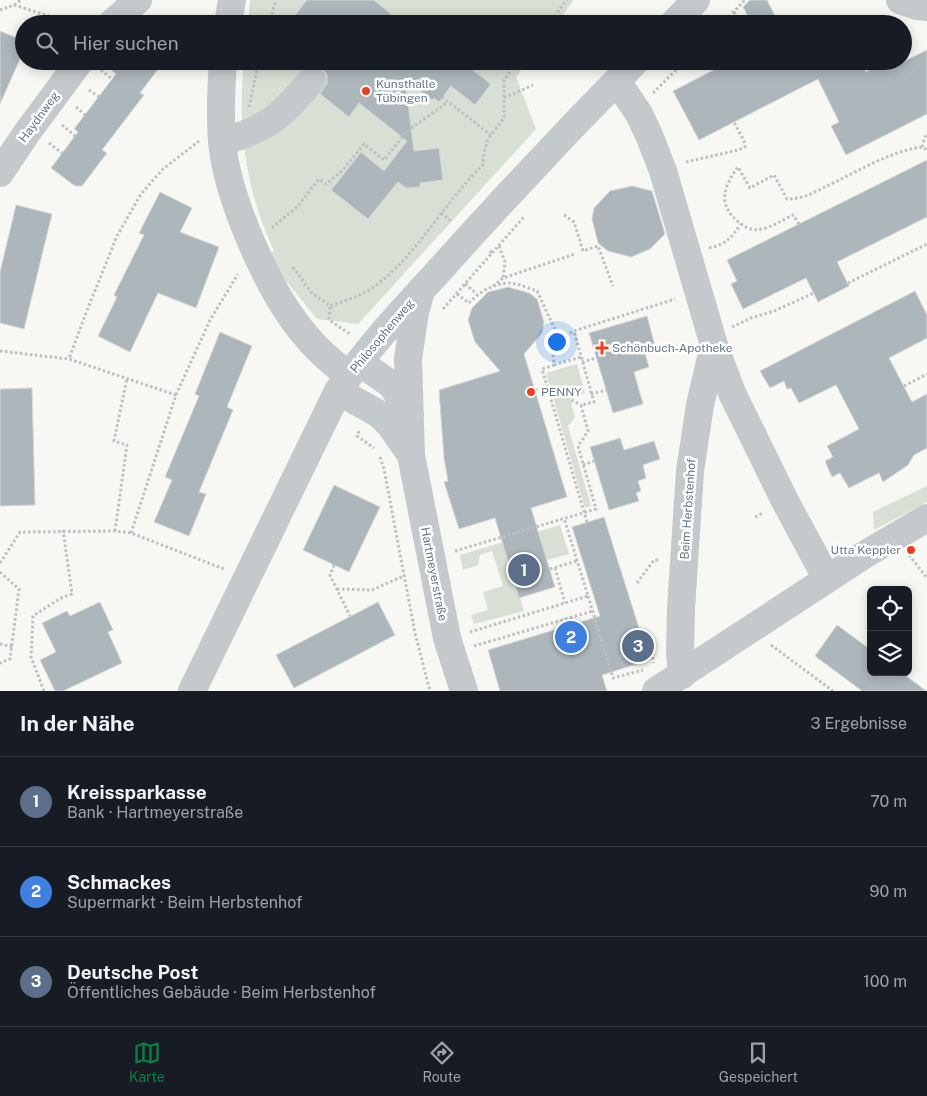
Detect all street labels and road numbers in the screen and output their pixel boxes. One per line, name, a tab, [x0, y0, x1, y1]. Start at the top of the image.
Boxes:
street label: Haydnweg	[16, 89, 62, 145]
street label: Philosophenweg	[347, 296, 417, 376]
street label: Beim Herbstenhof	[677, 458, 699, 560]
street label: Hartmeyerstraße	[418, 526, 450, 622]

